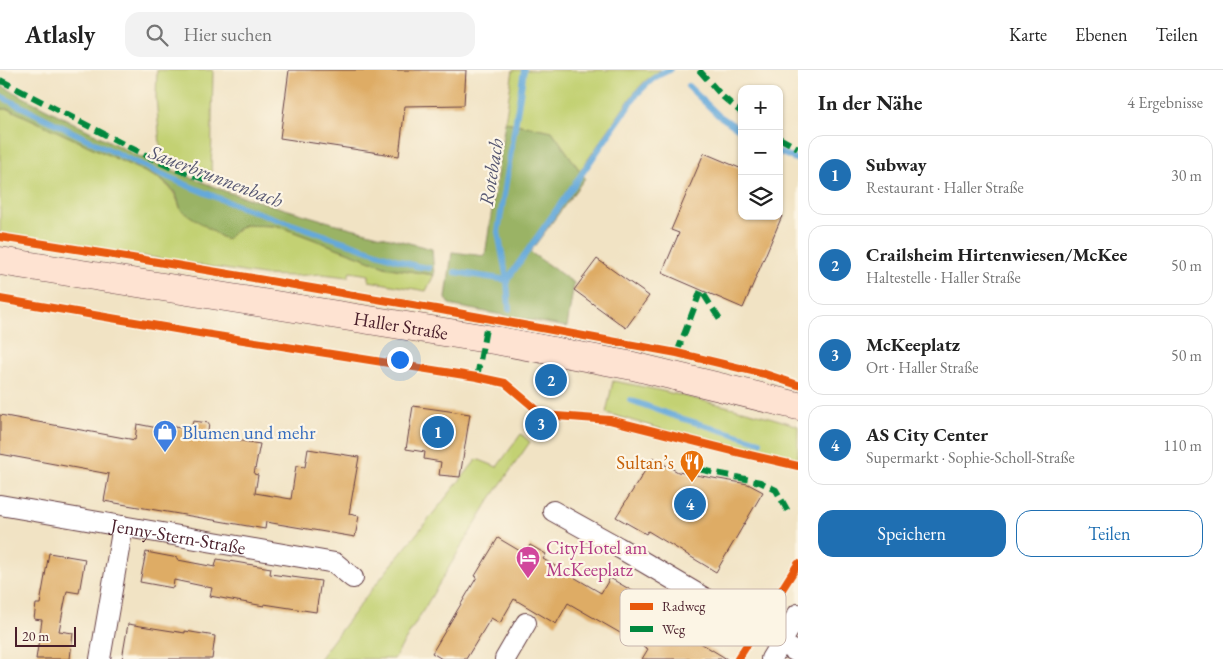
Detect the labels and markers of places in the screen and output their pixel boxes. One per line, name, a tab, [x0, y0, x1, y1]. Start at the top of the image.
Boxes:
pin: 2	[535, 361, 567, 399]
pin: 3	[525, 405, 557, 443]
pin: 1	[422, 413, 454, 451]
shop icon: Blumen und mehr	[152, 419, 178, 453]
place label: Blumen und mehr	[182, 420, 316, 445]
restaurant icon: Sultan’s	[679, 449, 705, 483]
place label: Sultan’s	[616, 450, 674, 475]
pin: 4	[674, 485, 706, 523]
place label: CityHotel am McKeeplatz	[546, 535, 648, 582]
hotel icon: CityHotel am McKeeplatz	[515, 545, 541, 579]

